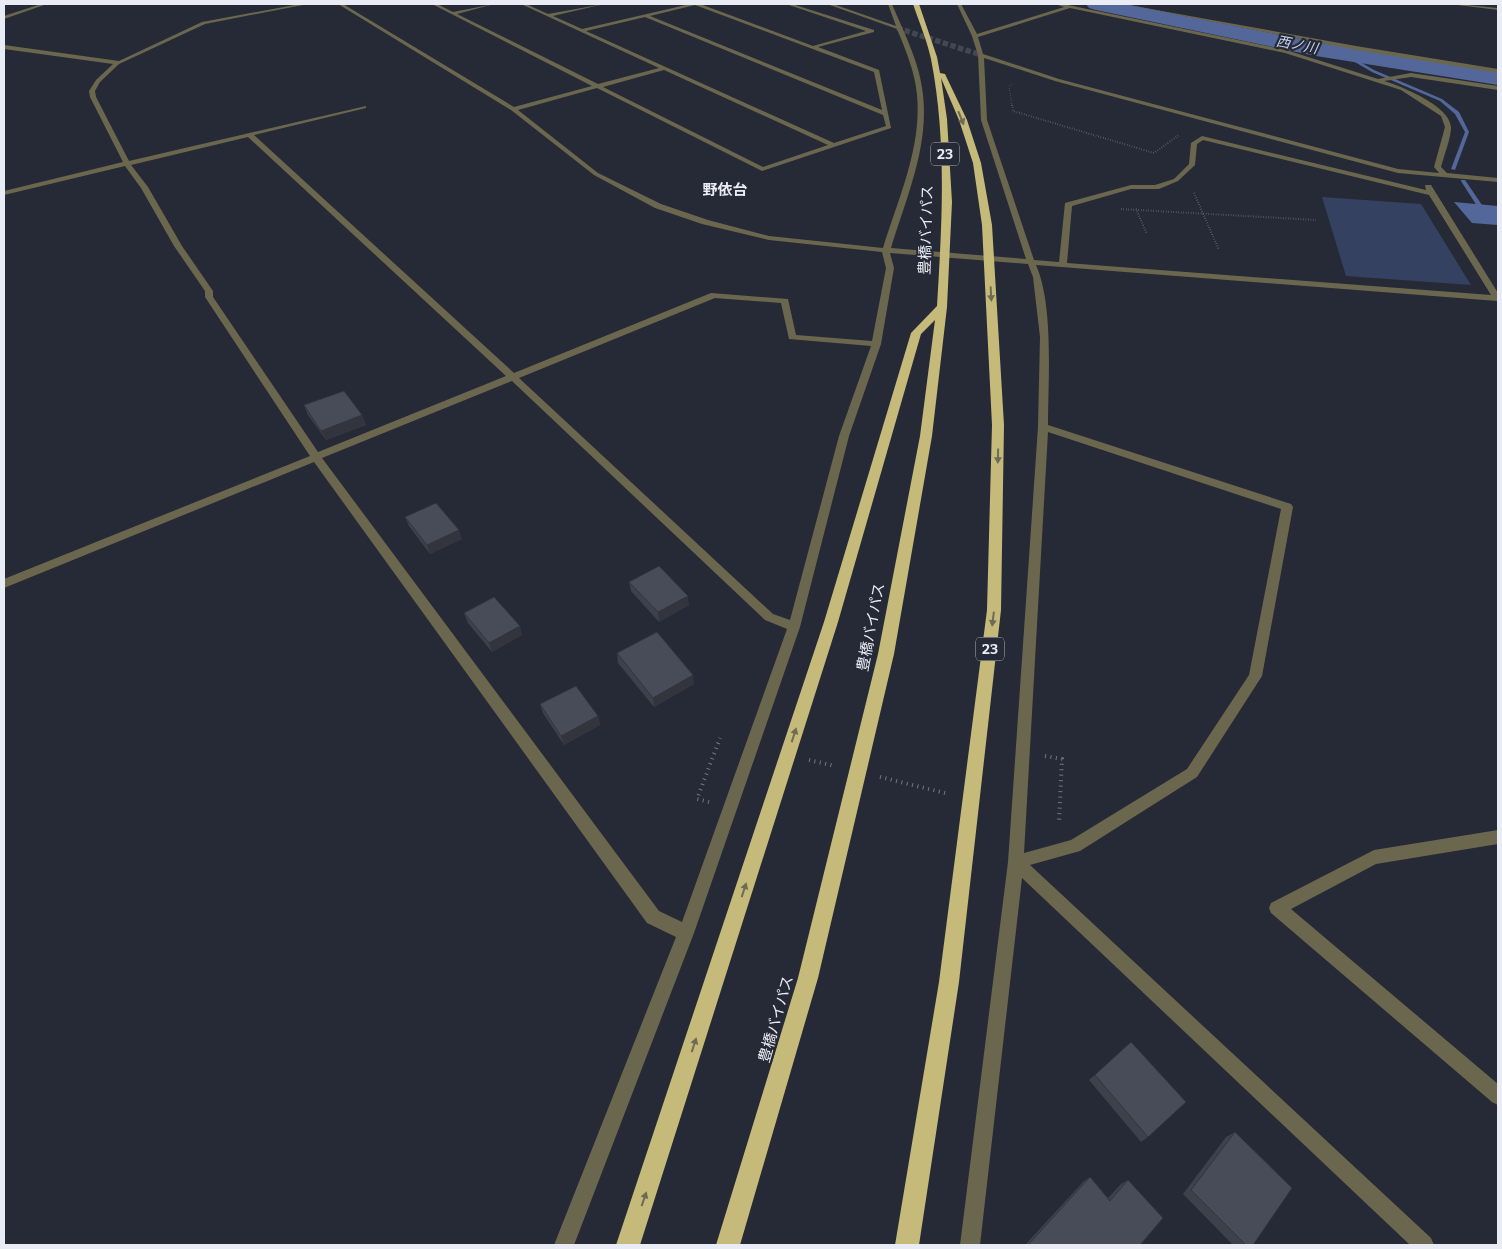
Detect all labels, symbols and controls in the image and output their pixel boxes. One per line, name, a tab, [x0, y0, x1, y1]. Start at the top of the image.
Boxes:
water label: 西ノ川	[1275, 33, 1321, 58]
one-way arrow	[958, 111, 966, 125]
road number: 23	[931, 142, 959, 166]
district label: 野依台	[702, 181, 748, 199]
street label: 豊橋バイパス	[915, 185, 937, 275]
one-way arrow	[988, 286, 996, 302]
one-way arrow	[993, 448, 1001, 464]
street label: 豊橋バイパス	[854, 581, 888, 673]
one-way arrow	[989, 611, 997, 627]
road number: 23	[976, 638, 1004, 661]
one-way arrow	[791, 728, 799, 743]
one-way arrow	[740, 882, 748, 897]
street label: 豊橋バイパス	[755, 973, 797, 1065]
one-way arrow	[691, 1037, 698, 1052]
one-way arrow	[640, 1191, 648, 1206]

